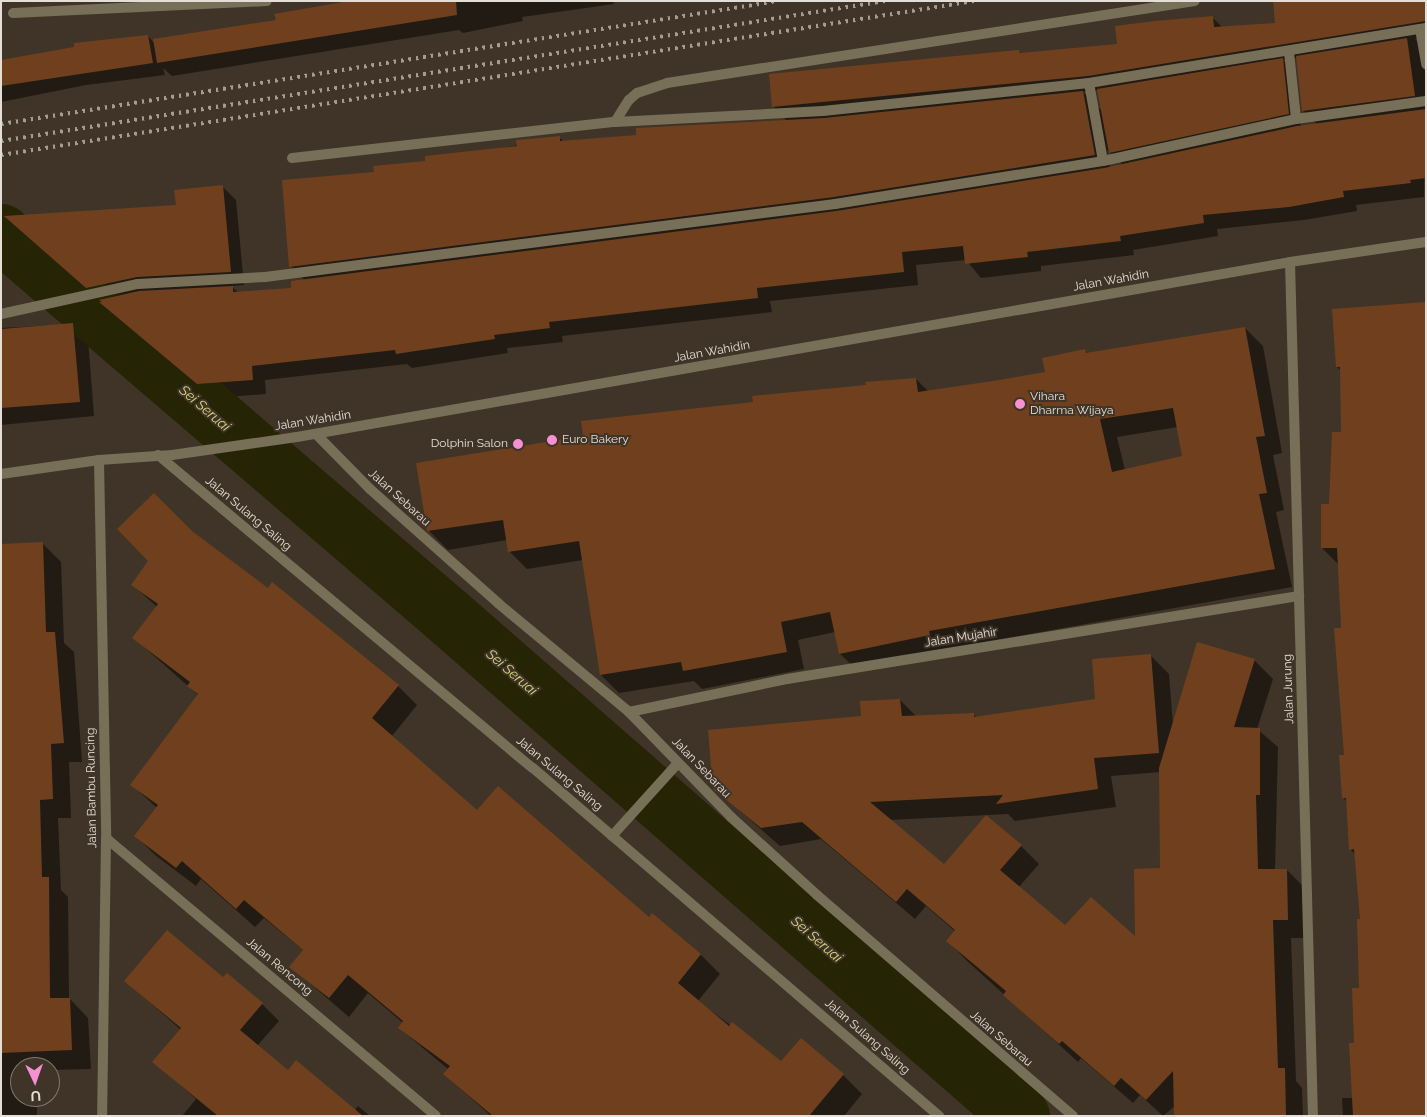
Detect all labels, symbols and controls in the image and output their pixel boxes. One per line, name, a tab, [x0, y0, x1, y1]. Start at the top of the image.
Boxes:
street label: Jalan Wahidin	[1072, 267, 1150, 295]
street label: Jalan Wahidin	[673, 338, 751, 366]
water label: Sei Seruai	[176, 381, 234, 435]
place label: Vihara Dharma Wijaya	[1030, 390, 1114, 418]
marker: Vihara Dharma Wijaya	[1014, 398, 1026, 410]
street label: Jalan Wahidin	[274, 408, 352, 434]
place label: Euro Bakery	[562, 433, 629, 447]
marker: Euro Bakery	[546, 434, 558, 446]
place label: Dolphin Salon	[431, 437, 508, 451]
marker: Dolphin Salon	[512, 438, 524, 450]
street label: Jalan Sebarau	[365, 466, 433, 530]
street label: Jalan Sulang Saling	[202, 474, 294, 554]
street label: Jalan Mujahir	[924, 625, 998, 651]
water label: Sei Seruai	[483, 645, 541, 699]
street label: Jalan Jurung	[1281, 653, 1297, 725]
street label: Jalan Bambu Runcing	[84, 728, 100, 848]
street label: Jalan Sulang Saling	[513, 734, 605, 814]
street label: Jalan Sebarau	[669, 735, 733, 801]
water label: Sei Seruai	[788, 912, 846, 966]
street label: Jalan Rencong	[243, 935, 315, 999]
street label: Jalan Sulang Saling	[822, 996, 912, 1078]
street label: Jalan Sebarau	[967, 1008, 1035, 1070]
north arrow	[10, 1057, 60, 1107]
text: U	[30, 1088, 41, 1104]

